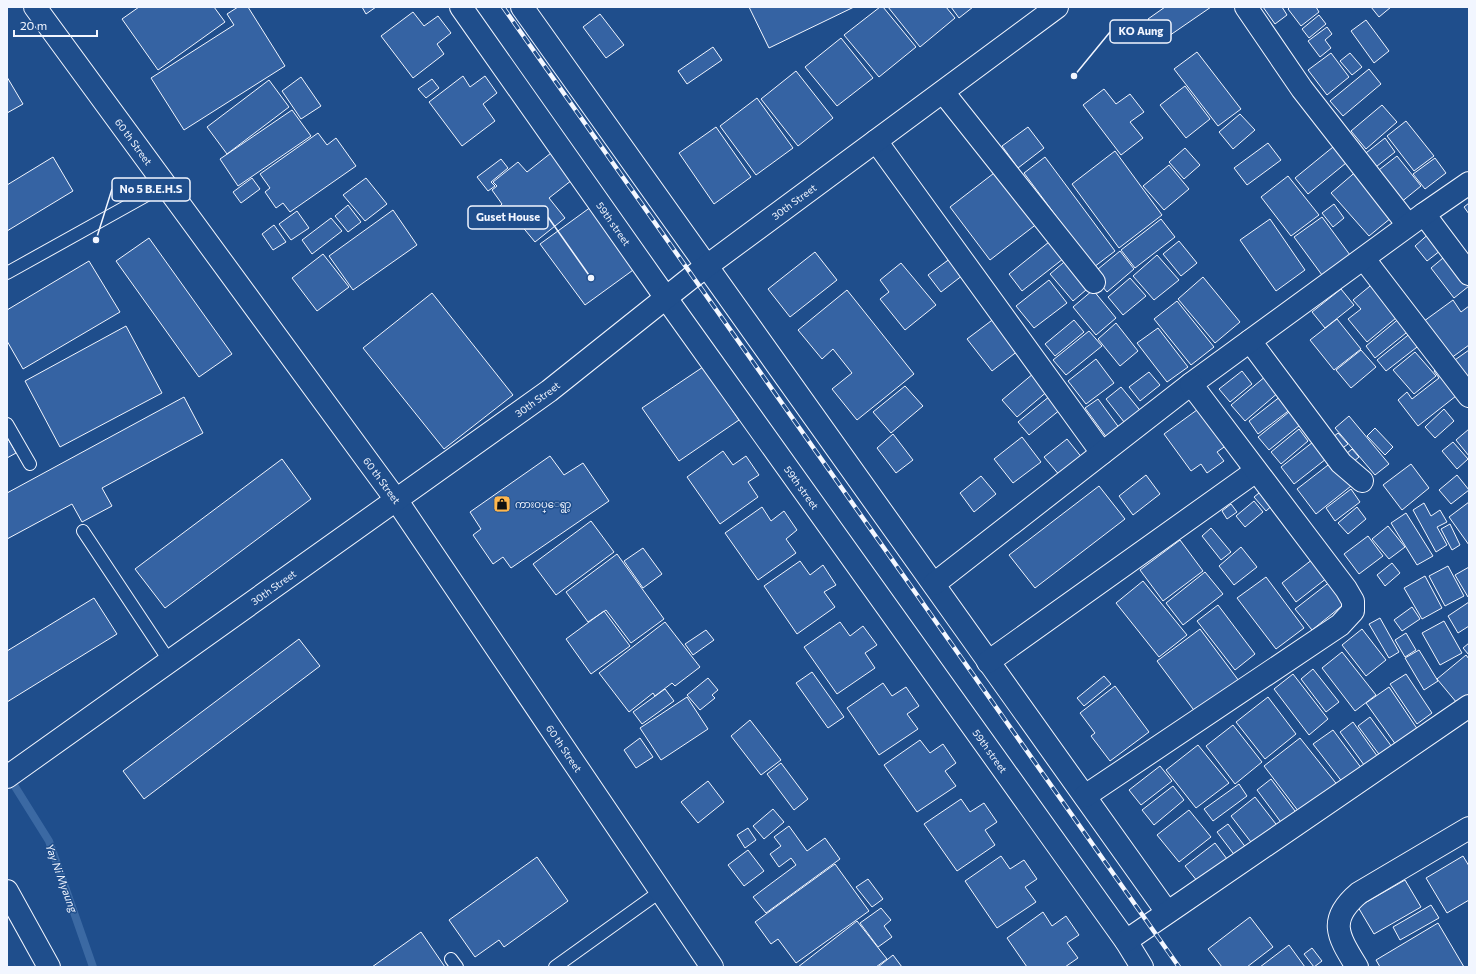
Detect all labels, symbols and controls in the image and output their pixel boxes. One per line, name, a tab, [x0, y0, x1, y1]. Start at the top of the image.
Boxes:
scale bar	[14, 12, 97, 38]
text: 20 m	[20, 18, 47, 32]
callout: KO Aung	[1110, 20, 1171, 43]
text: KO Aung	[1119, 24, 1163, 37]
street label: 60 th Street	[113, 116, 155, 167]
callout: No 5 B.E.H.S	[112, 178, 190, 201]
street label: 30th Street	[769, 181, 818, 222]
text: No 5 B.E.H.S	[120, 182, 183, 195]
street label: 59th street	[594, 199, 633, 248]
callout: Guset House	[468, 206, 548, 229]
text: Guset House	[476, 210, 540, 223]
street label: 30th Street	[512, 379, 562, 419]
street label: 60 th Street	[361, 455, 403, 506]
street label: 59th street	[782, 463, 821, 512]
shop icon: ကားဝပ္ေရွာ့	[492, 494, 512, 514]
place label: ကားဝပ္ေရွာ့	[515, 498, 572, 513]
street label: 30th Street	[249, 567, 298, 607]
street label: 60 th Street	[544, 722, 584, 774]
street label: 59th street	[970, 727, 1010, 775]
water label: Yay Ni Myaung	[43, 842, 81, 915]

